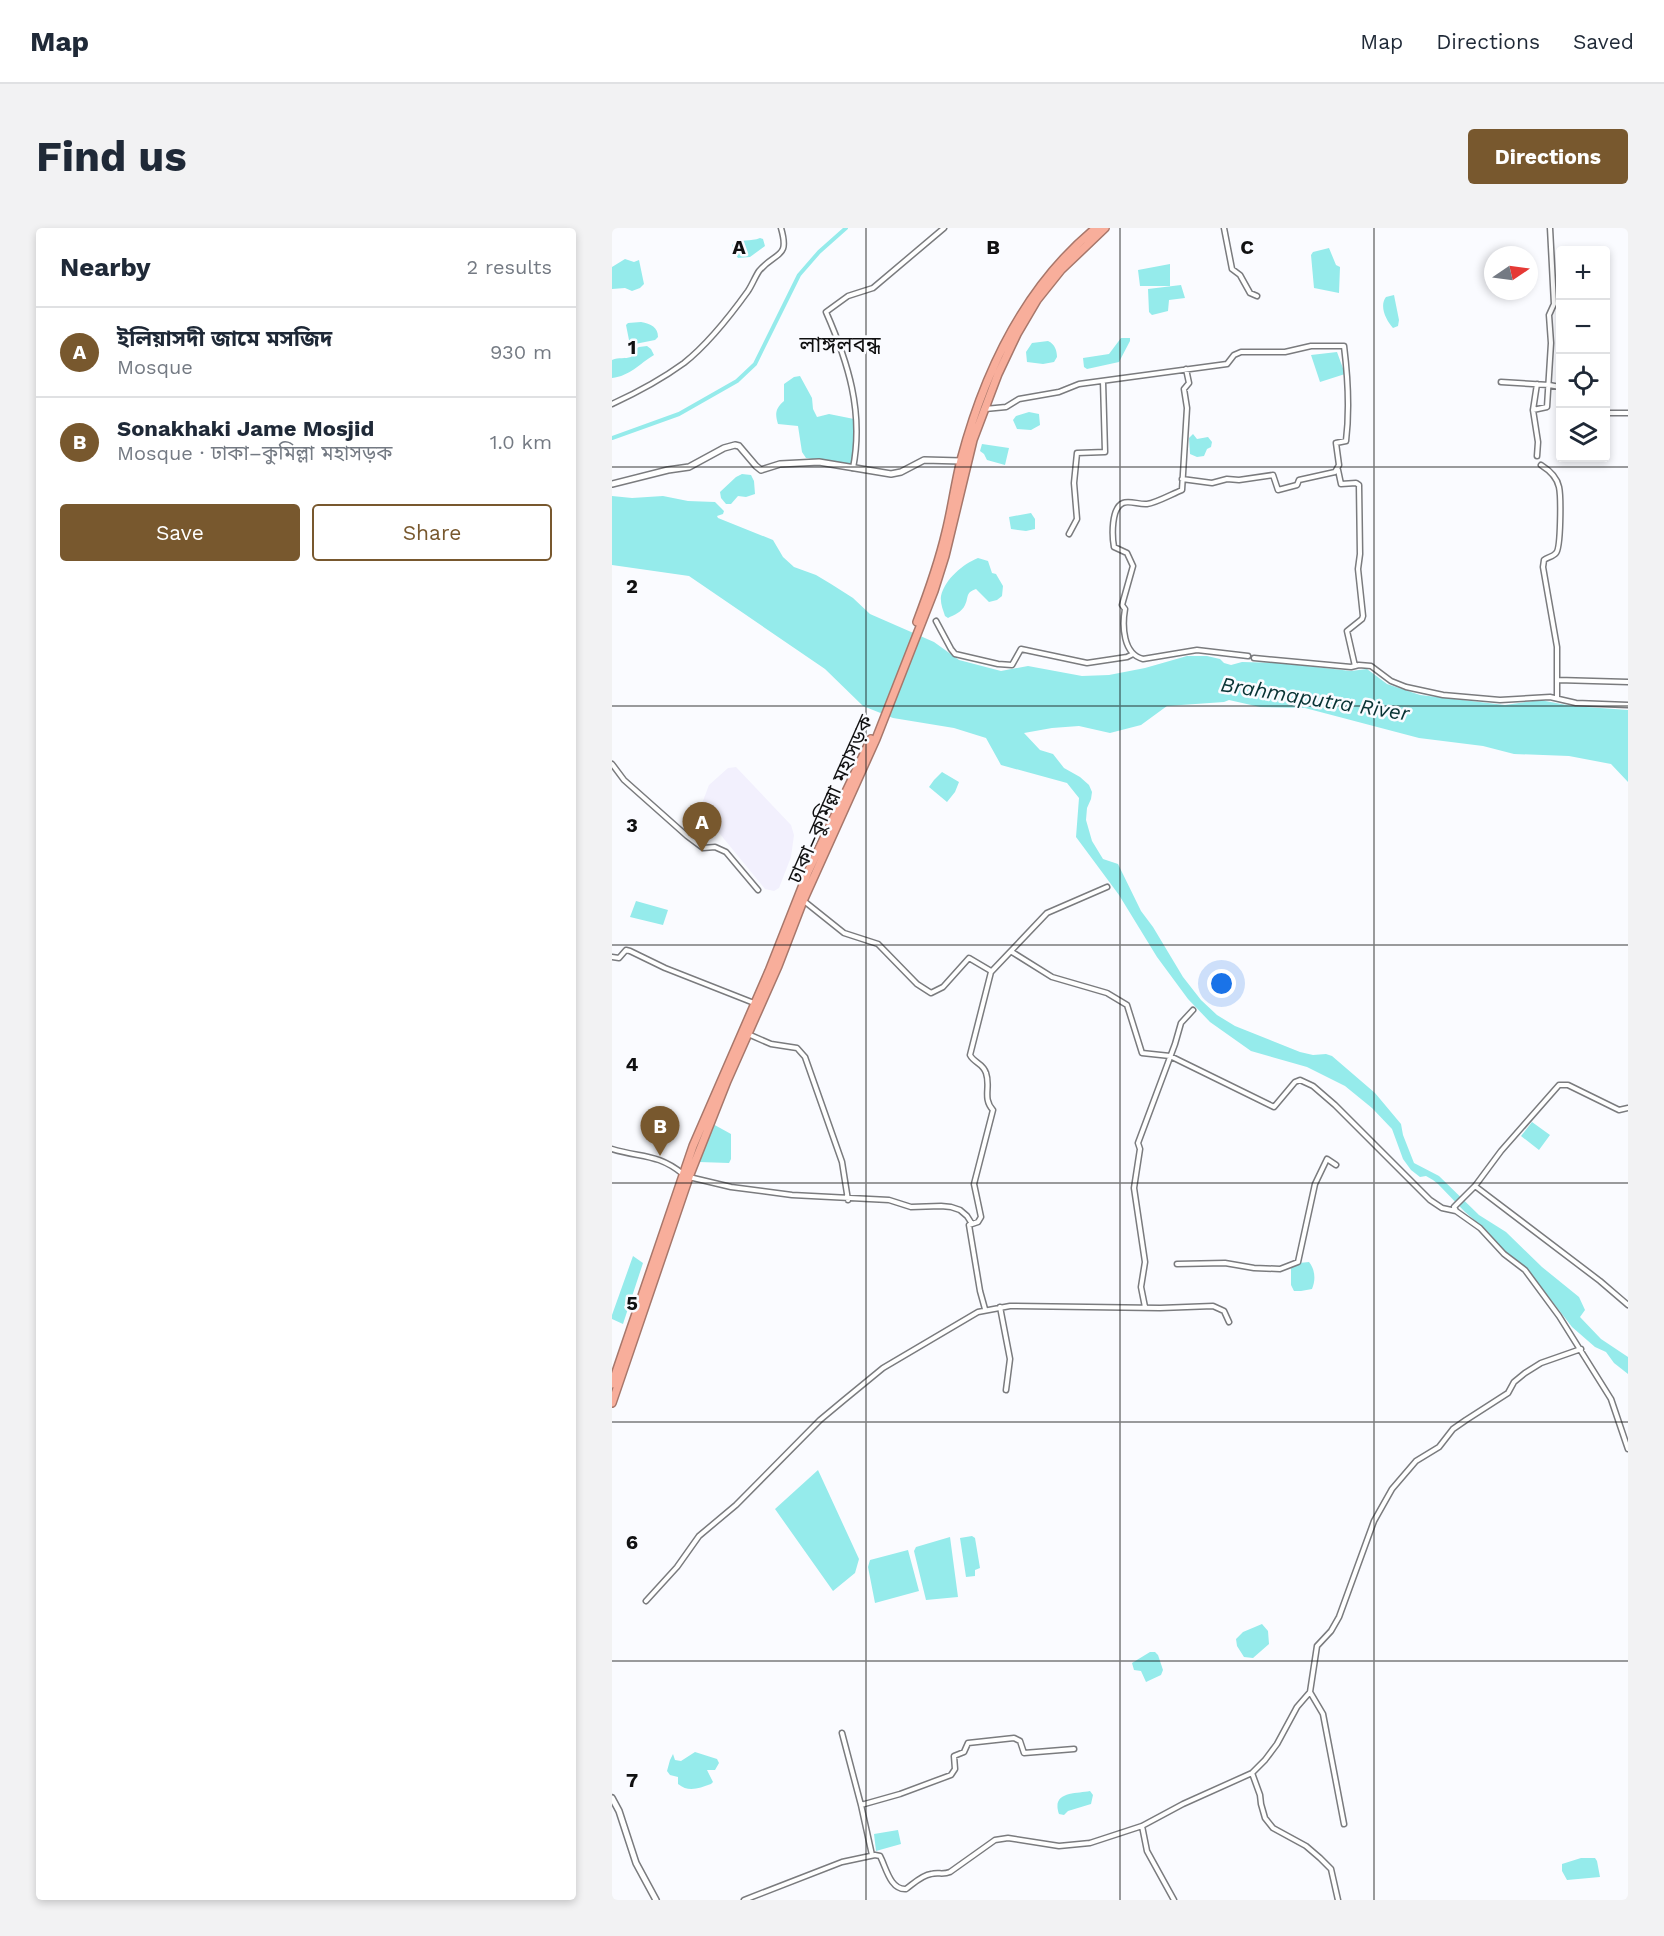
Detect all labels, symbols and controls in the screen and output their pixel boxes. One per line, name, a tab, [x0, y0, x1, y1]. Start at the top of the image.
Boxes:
text: Map	[30, 25, 89, 58]
text: Map	[1360, 29, 1403, 54]
text: Directions	[1436, 29, 1540, 54]
text: Saved	[1573, 29, 1634, 54]
button: Directions	[1468, 129, 1628, 184]
text: Find us	[36, 132, 187, 181]
text: A	[732, 235, 746, 259]
text: B	[986, 235, 1000, 259]
text: C	[1240, 235, 1254, 259]
north arrow	[1484, 246, 1538, 300]
map controls	[1556, 246, 1610, 462]
button: +	[1556, 246, 1610, 300]
text: Nearby	[60, 252, 151, 282]
text: 2 results	[467, 255, 552, 279]
button: −	[1556, 300, 1610, 354]
text: ইলিয়াসদী জামে মসজিদ	[117, 326, 332, 351]
district label: লাঙ্গলবন্ধ	[798, 332, 881, 357]
text: 1	[628, 335, 636, 359]
text: A	[73, 340, 86, 364]
text: 930 m	[490, 340, 552, 364]
button: locate	[1556, 354, 1610, 408]
text: Mosque	[117, 355, 193, 379]
button: layers	[1556, 408, 1610, 462]
text: Sonakhaki Jame Mosjid	[117, 416, 374, 441]
text: B	[73, 430, 86, 454]
text: 1.0 km	[490, 430, 552, 454]
text: Mosque · ঢাকা–কুমিল্লা মহাসড়ক	[117, 441, 392, 465]
button: Save	[60, 504, 300, 561]
button: Share	[312, 504, 552, 561]
text: 2	[626, 574, 638, 598]
water label: Brahmaputra River	[1219, 671, 1412, 726]
street label: ঢাকা–কুমিল্লা মহাসড়ক	[782, 711, 878, 888]
pin: A	[682, 802, 722, 852]
text: 3	[626, 813, 638, 837]
your location	[1207, 969, 1236, 998]
text: 4	[626, 1052, 639, 1076]
pin: B	[640, 1106, 680, 1156]
text: 5	[626, 1291, 638, 1315]
text: 6	[626, 1530, 638, 1554]
text: 7	[626, 1768, 638, 1792]

